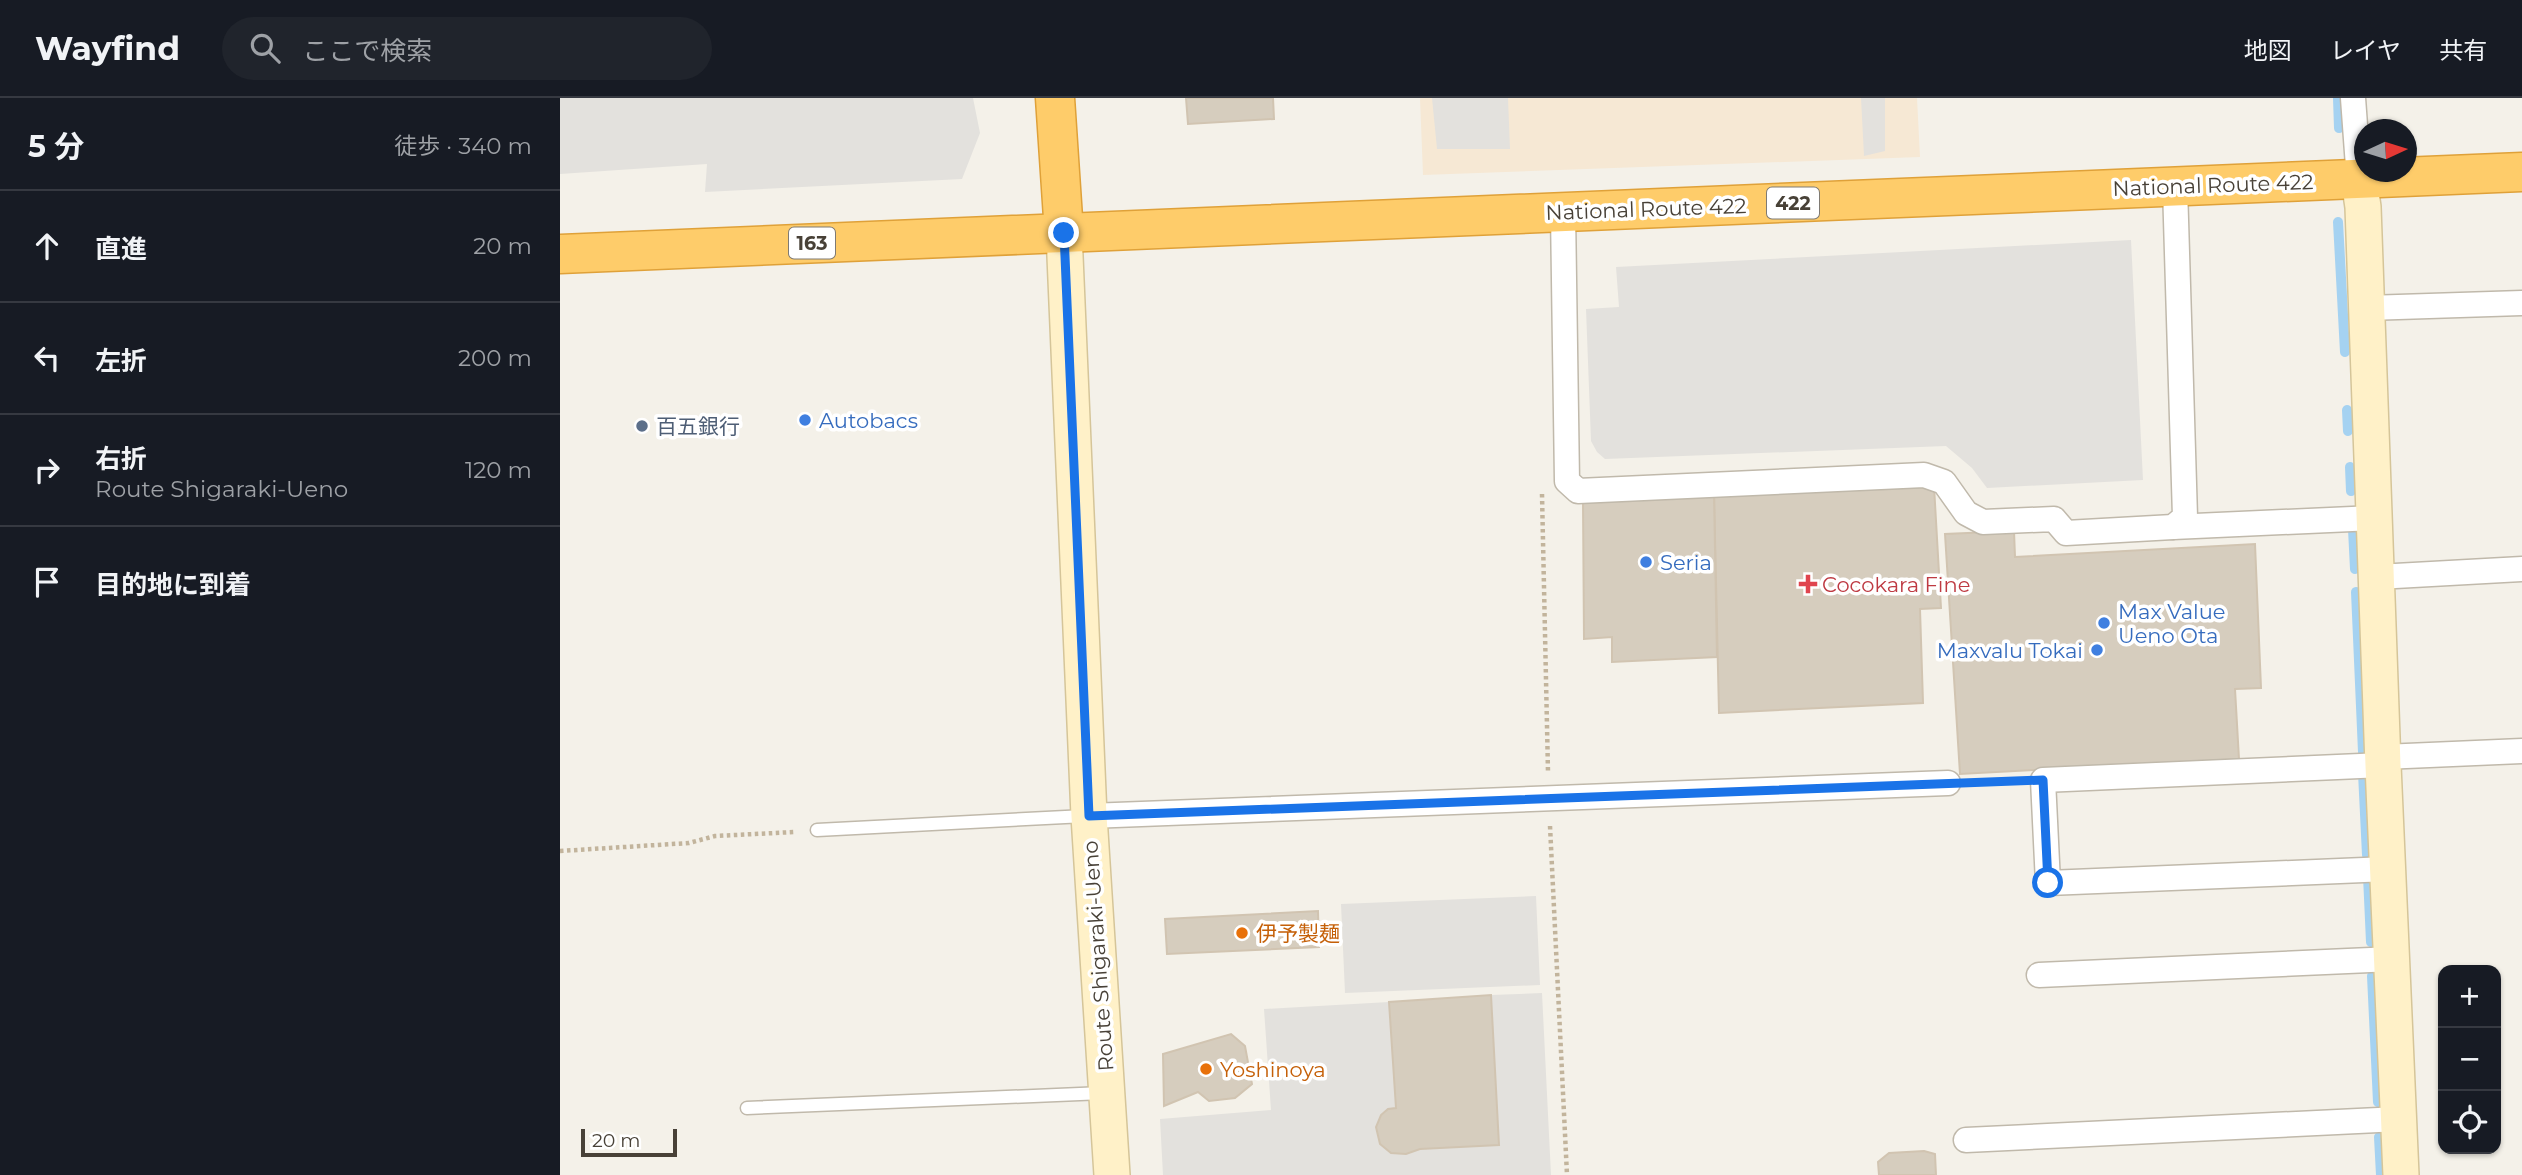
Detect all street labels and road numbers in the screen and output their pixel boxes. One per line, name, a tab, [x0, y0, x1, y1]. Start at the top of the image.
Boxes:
street label: National Route 422	[2112, 169, 2314, 201]
road number: 422	[1767, 188, 1819, 218]
street label: National Route 422	[1545, 193, 1747, 225]
road number: 163	[789, 228, 835, 258]
street label: Route Shigaraki-Ueno	[1077, 840, 1119, 1072]

